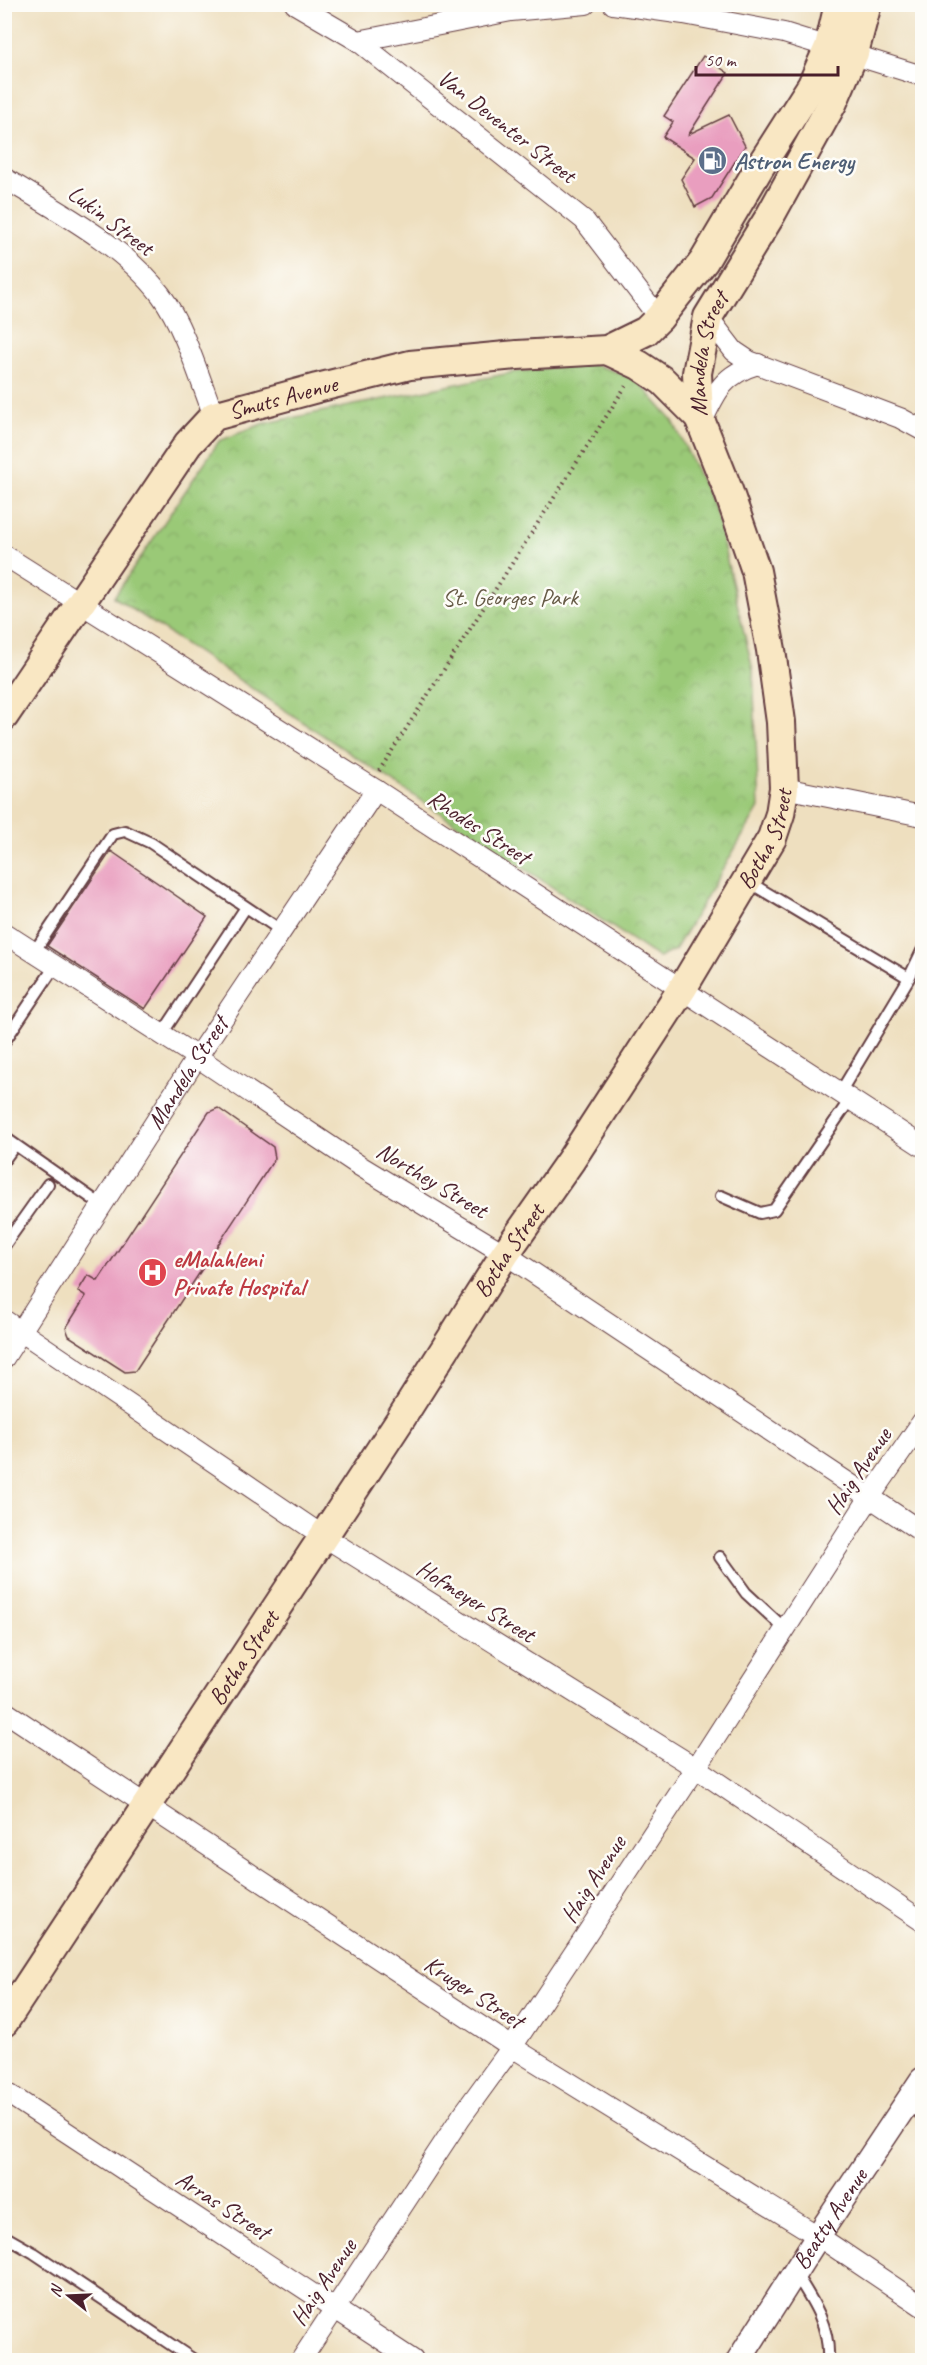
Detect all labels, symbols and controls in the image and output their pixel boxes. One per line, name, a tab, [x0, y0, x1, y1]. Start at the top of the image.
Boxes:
scale bar	[696, 39, 838, 77]
text: 50 m	[705, 49, 738, 71]
street label: Van Deventer Street	[432, 63, 584, 191]
fuel station icon: Astron Energy	[697, 145, 729, 177]
place label: Astron Energy	[734, 146, 856, 176]
street label: Lukin Street	[62, 178, 162, 263]
street label: Mandela Street	[682, 283, 737, 417]
street label: Smuts Avenue	[225, 368, 342, 426]
park label: St. Georges Park	[442, 582, 580, 612]
street label: Rhodes Street	[422, 783, 538, 873]
street label: Botha Street	[730, 785, 799, 895]
street label: Mandela Street	[140, 1008, 236, 1135]
street label: Northey Street	[371, 1135, 495, 1226]
street label: Botha Street	[466, 1196, 552, 1303]
place label: eMalahleni Private Hospital	[173, 1244, 309, 1302]
hospital icon: eMalahleni Private Hospital	[136, 1257, 168, 1289]
street label: Haig Avenue	[818, 1420, 899, 1520]
street label: Hofmeyer Street	[411, 1553, 542, 1650]
street label: Botha Street	[202, 1603, 287, 1711]
street label: Haig Avenue	[554, 1828, 633, 1928]
street label: Kruger Street	[419, 1949, 532, 2037]
street label: Beatty Avenue	[786, 2161, 875, 2275]
street label: Arras Street	[170, 2164, 278, 2248]
street label: Haig Avenue	[283, 2231, 364, 2331]
north arrow	[39, 2266, 99, 2326]
text: N	[45, 2281, 68, 2299]

